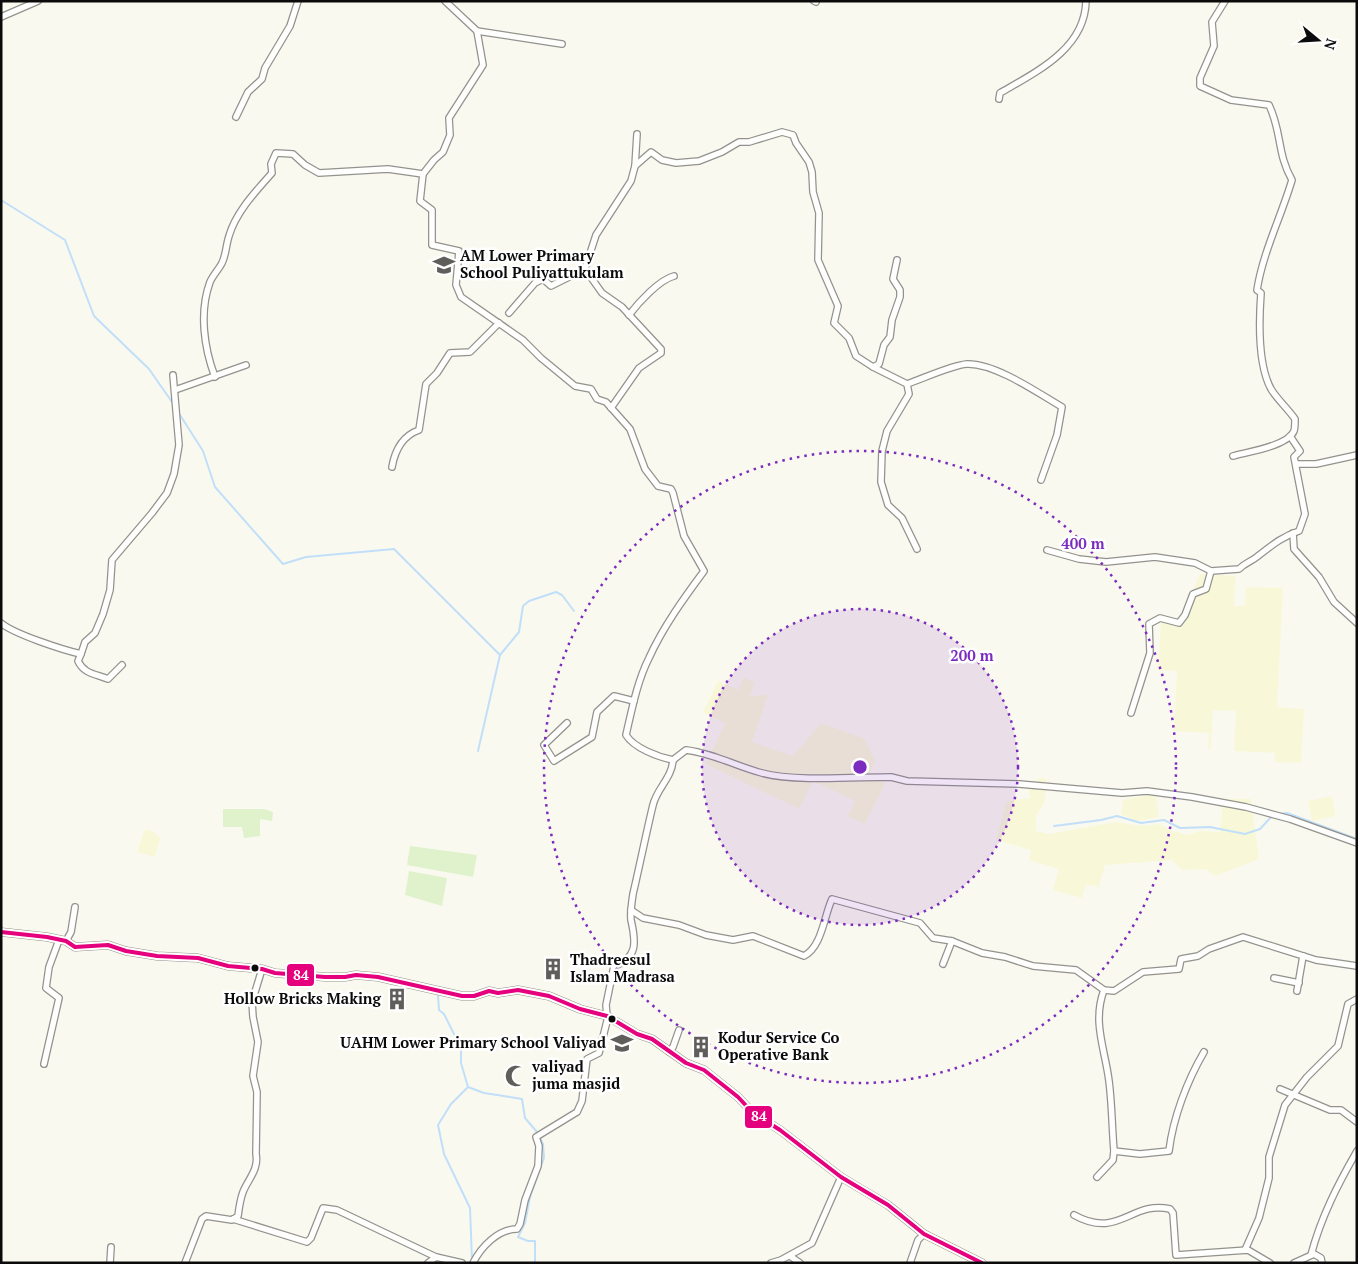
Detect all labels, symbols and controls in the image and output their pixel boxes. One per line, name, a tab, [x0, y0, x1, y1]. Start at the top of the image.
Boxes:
north arrow	[1293, 15, 1343, 65]
text: N	[1320, 36, 1342, 53]
place label: AM Lower Primary School Puliyattukulam	[460, 245, 624, 282]
school or university icon: AM Lower Primary School Puliyattukulam	[431, 252, 457, 278]
text: 400 m	[1061, 533, 1105, 553]
text: 200 m	[950, 645, 994, 665]
centre of rings	[851, 758, 869, 776]
place label: Thadreesul Islam Madrasa	[570, 949, 675, 986]
building icon: Thadreesul Islam Madrasa	[540, 956, 566, 982]
unlabelled marker	[250, 963, 260, 973]
line badge: 84	[286, 963, 315, 987]
text: 84	[293, 965, 309, 984]
building icon: Hollow Bricks Making	[384, 986, 410, 1012]
place label: Hollow Bricks Making	[224, 988, 382, 1008]
unlabelled marker	[607, 1014, 617, 1024]
place label: Kodur Service Co Operative Bank	[718, 1027, 839, 1064]
school or university icon: UAHM Lower Primary School Valiyad	[609, 1030, 635, 1056]
place label: UAHM Lower Primary School Valiyad	[340, 1032, 606, 1052]
building icon: Kodur Service Co Operative Bank	[688, 1034, 714, 1060]
place label: valiyad juma masjid	[531, 1056, 620, 1093]
mosque icon: valiyad juma masjid	[503, 1063, 529, 1089]
line badge: 84	[744, 1105, 773, 1129]
text: 84	[751, 1106, 767, 1125]

